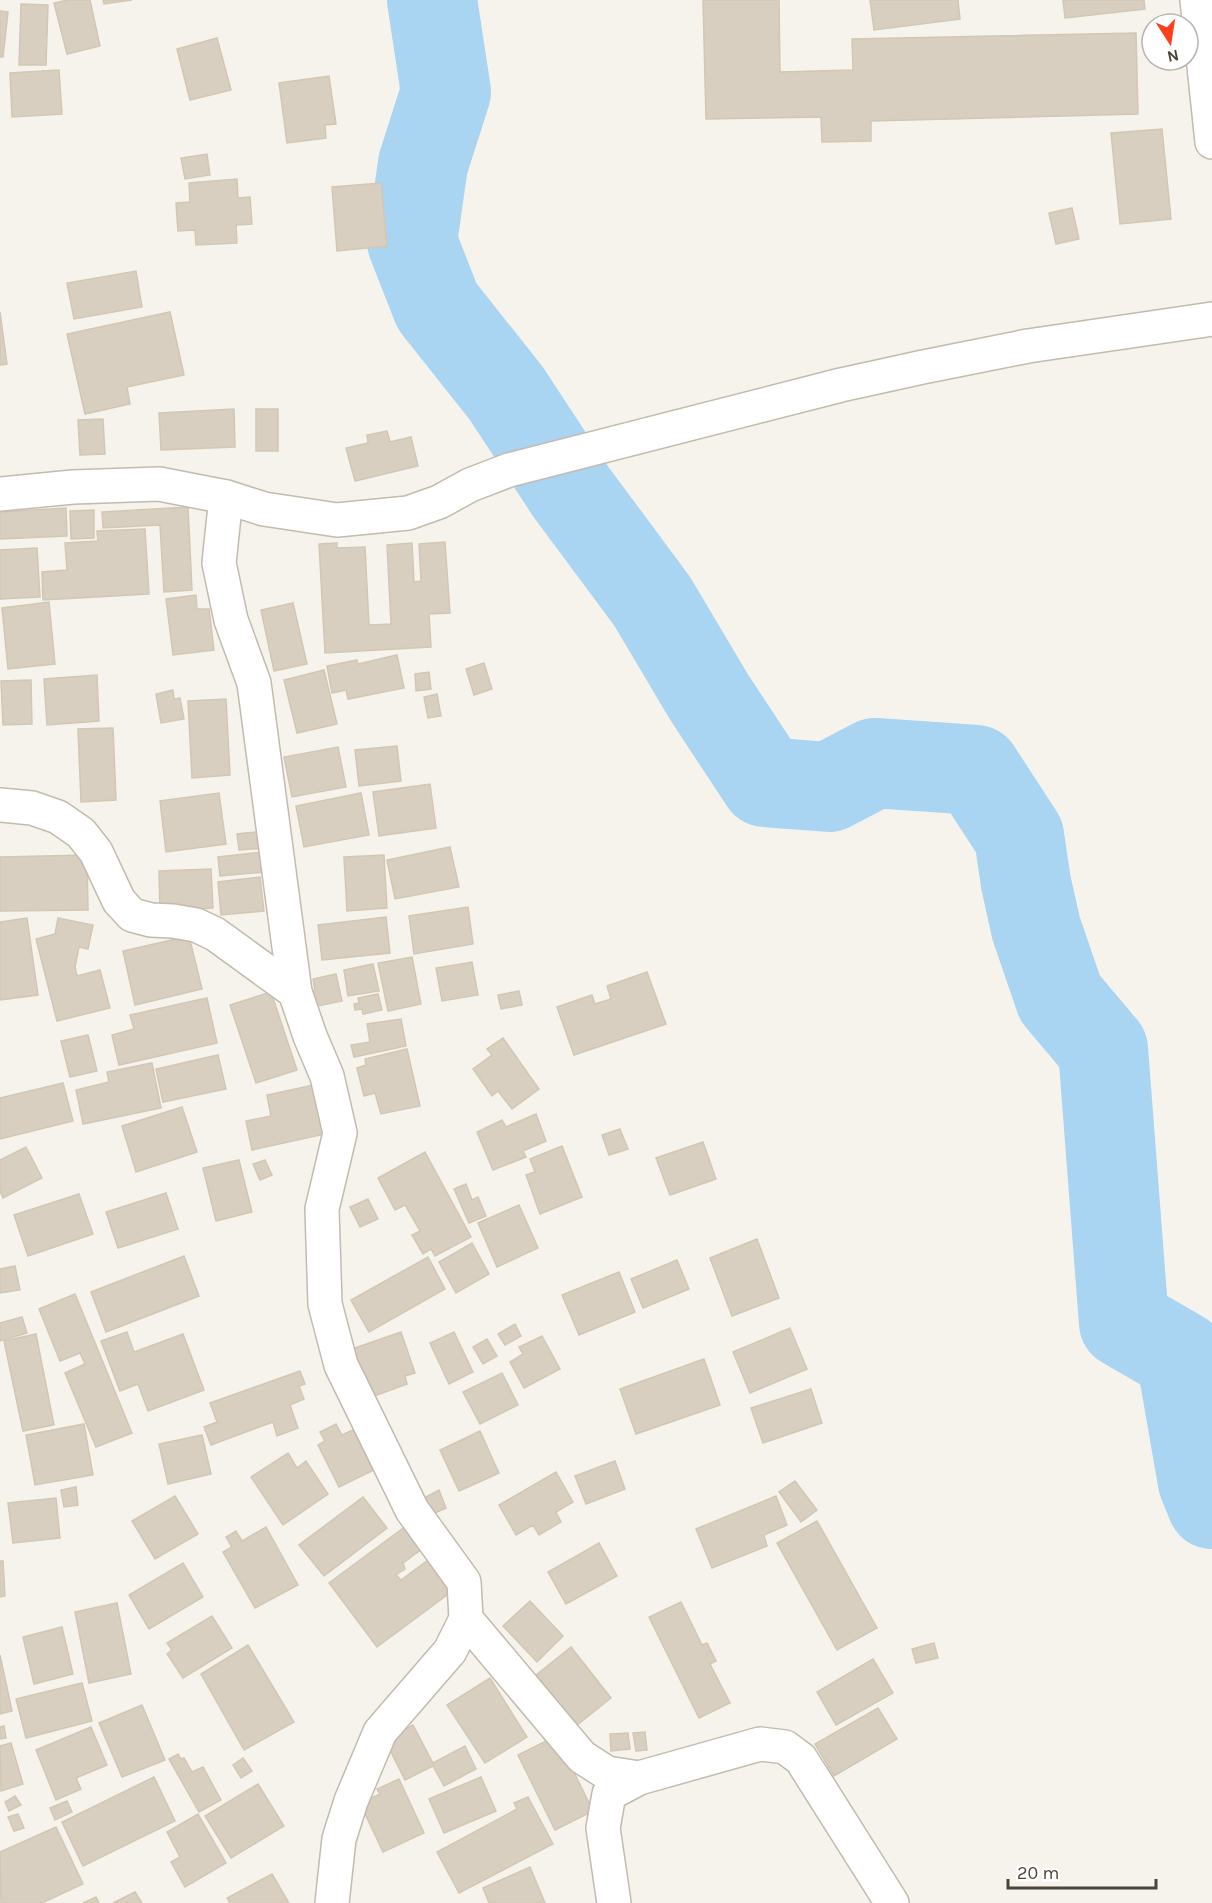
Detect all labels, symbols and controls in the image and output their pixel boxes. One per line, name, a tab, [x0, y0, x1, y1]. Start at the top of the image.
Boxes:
north arrow	[1140, 12, 1200, 72]
text: N	[1165, 46, 1181, 67]
scale bar	[1008, 1852, 1156, 1890]
text: 20 m	[1017, 1862, 1059, 1884]

